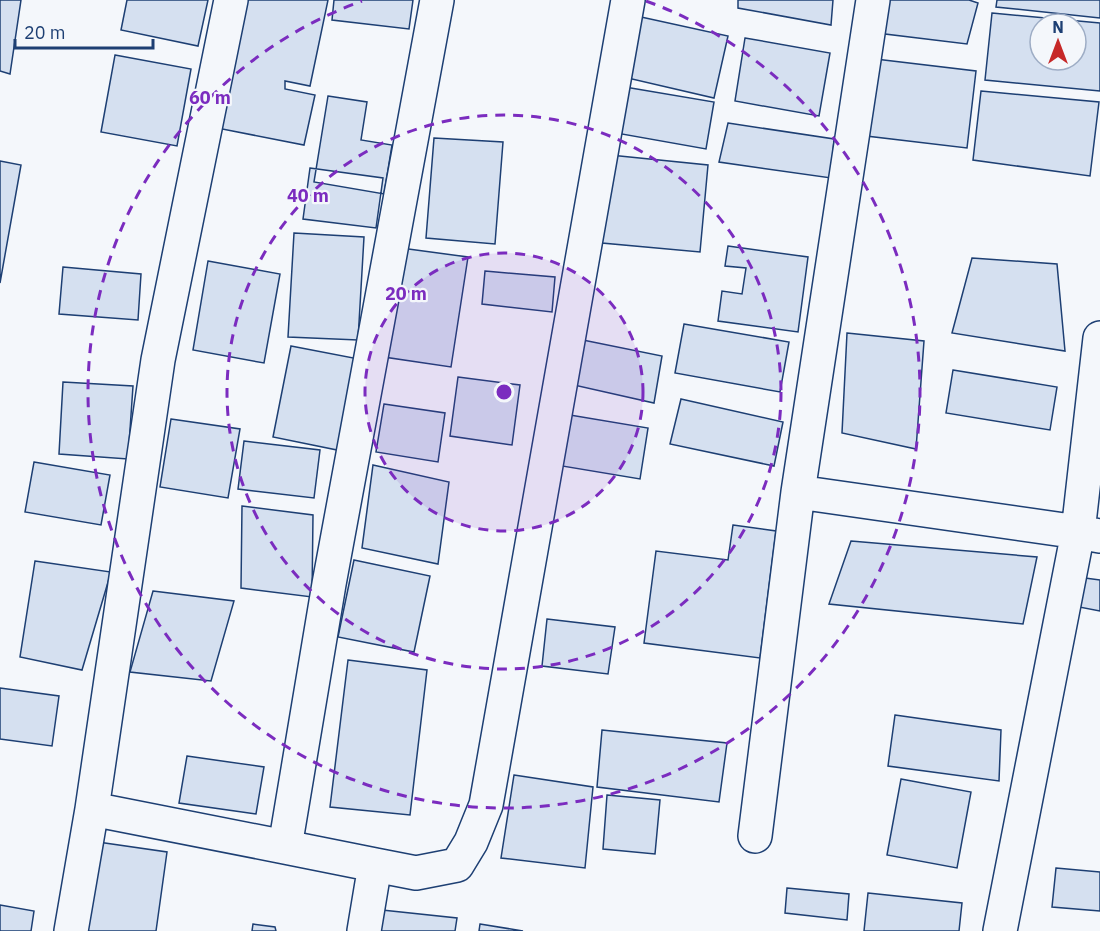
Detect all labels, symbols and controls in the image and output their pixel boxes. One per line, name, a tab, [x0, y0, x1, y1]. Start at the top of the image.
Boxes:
scale bar	[15, 12, 153, 50]
north arrow	[1028, 12, 1088, 72]
text: N	[1052, 17, 1064, 37]
text: 20 m	[24, 21, 66, 44]
text: 60 m	[189, 86, 231, 109]
text: 40 m	[287, 184, 329, 207]
text: 20 m	[385, 282, 427, 305]
centre of rings	[494, 382, 514, 402]

